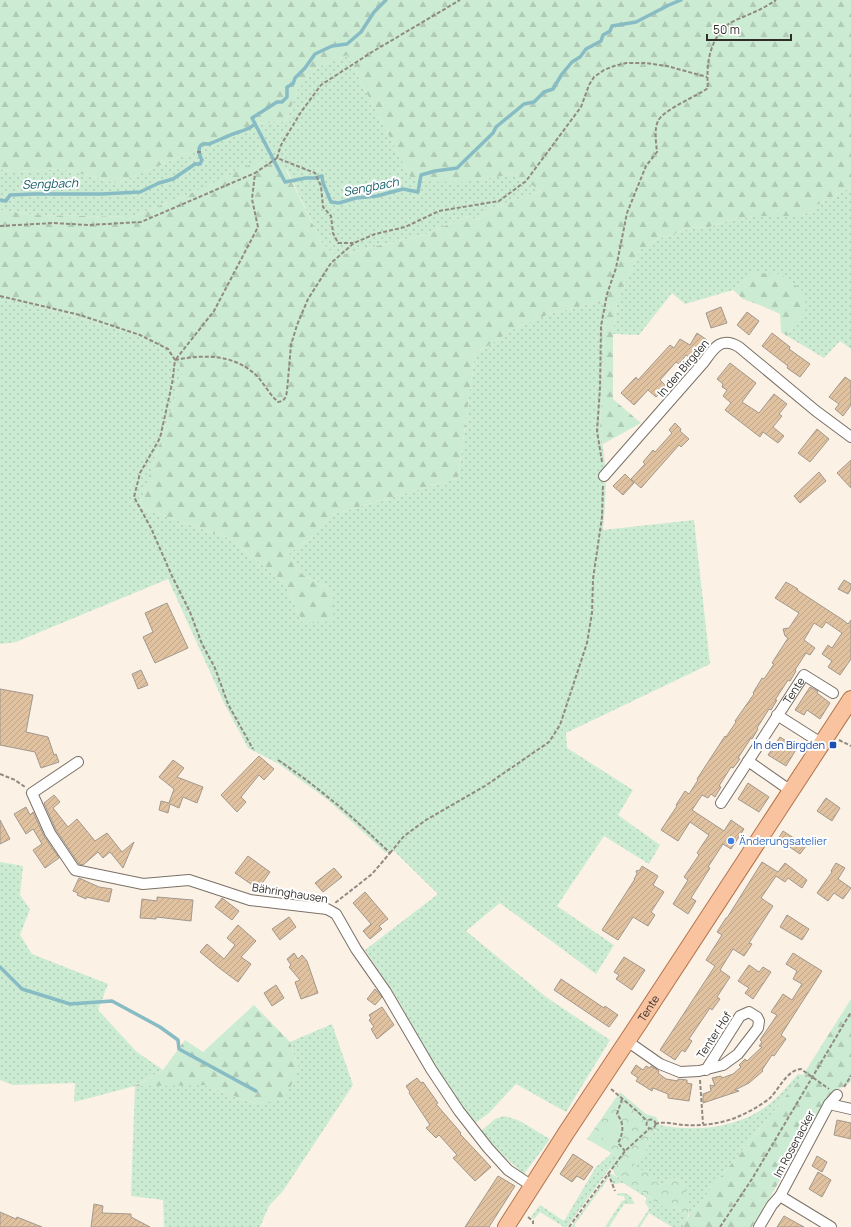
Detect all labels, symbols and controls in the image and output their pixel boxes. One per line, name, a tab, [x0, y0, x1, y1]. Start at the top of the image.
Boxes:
scale bar	[707, 16, 791, 42]
text: 50 m	[713, 21, 740, 38]
water label: Sengbach	[342, 173, 401, 200]
water label: Sengbach	[22, 174, 79, 193]
street label: In den Birgden	[653, 336, 712, 400]
street label: Tente	[779, 674, 808, 707]
place label: In den Birgden	[753, 737, 825, 752]
marker: In den Birgden	[828, 740, 838, 750]
place label: Änderungsatelier	[739, 833, 827, 848]
marker: Änderungsatelier	[726, 836, 736, 846]
street label: Bähringhausen	[251, 879, 329, 906]
street label: Tente	[634, 991, 663, 1024]
street label: Tenter Hof	[693, 1008, 734, 1061]
street label: Im Rosenacker	[770, 1108, 818, 1180]

